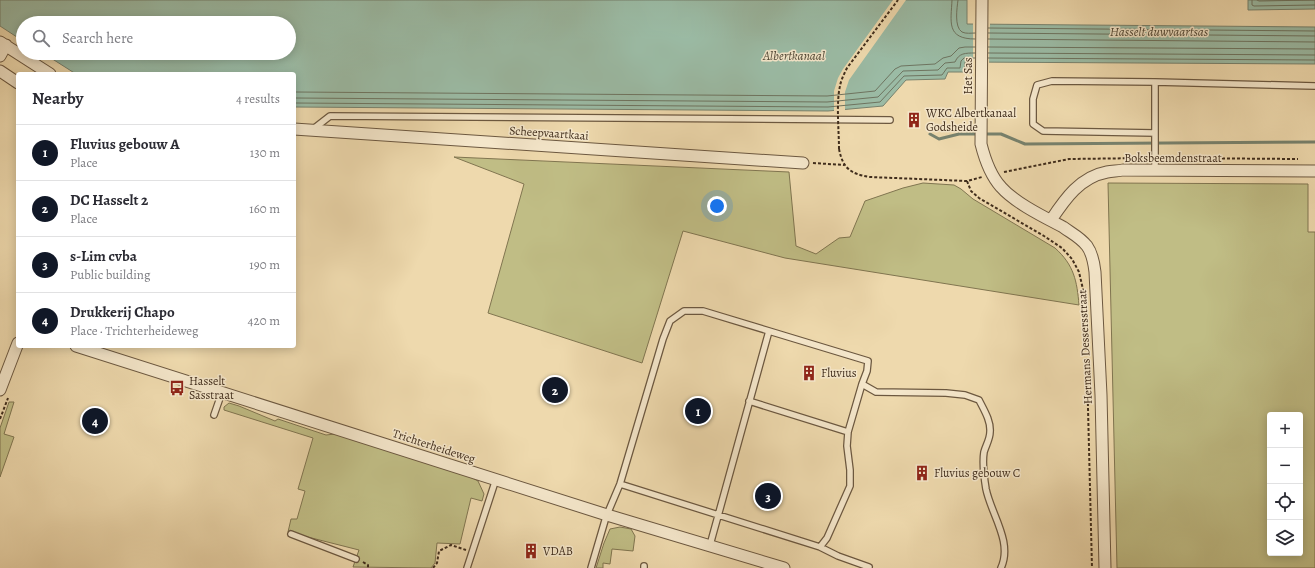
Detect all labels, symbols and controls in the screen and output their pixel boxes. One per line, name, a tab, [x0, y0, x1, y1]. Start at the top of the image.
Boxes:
search box	[16, 16, 296, 60]
water label: Hasselt duwvaartsas	[1110, 23, 1209, 40]
icon: search	[30, 27, 52, 49]
text: Search here	[62, 28, 133, 48]
water label: Albertkanaal	[762, 47, 826, 64]
street label: Het Sas	[960, 57, 976, 95]
text: Nearby	[32, 87, 83, 110]
text: 4 results	[236, 90, 280, 107]
place label: WKC Albertkanaal Godsheide	[925, 105, 1016, 135]
building icon: WKC Albertkanaal Godsheide	[905, 111, 923, 129]
street label: Scheepvaartkaai	[509, 122, 589, 144]
text: Fluvius gebouw A	[70, 134, 180, 154]
text: 1	[43, 144, 47, 161]
text: 130 m	[250, 144, 280, 161]
street label: Boksbeemdenstraat	[1124, 150, 1222, 166]
text: Place	[70, 154, 98, 171]
text: DC Hasselt 2	[70, 190, 148, 210]
your location	[707, 196, 727, 216]
text: 2	[42, 200, 48, 217]
text: 160 m	[249, 200, 280, 217]
text: Place	[70, 210, 98, 227]
text: s-Lim cvba	[70, 246, 137, 266]
text: 3	[42, 256, 48, 273]
text: 190 m	[249, 256, 280, 273]
text: Public building	[70, 266, 150, 283]
street label: Hermans Dessersstraat	[1074, 289, 1096, 405]
text: Drukkerij Chapo	[70, 302, 175, 322]
text: 4	[42, 312, 48, 329]
text: 420 m	[248, 312, 280, 329]
text: Place · Trichterheideweg	[70, 322, 199, 339]
building icon: Fluvius	[800, 364, 818, 382]
place label: Fluvius	[821, 365, 857, 381]
place label: Hasselt Sasstraat	[189, 373, 234, 403]
pin: 2	[542, 375, 568, 405]
bus stop icon: Hasselt Sasstraat	[168, 379, 186, 397]
pin: 1	[685, 396, 711, 426]
pin: 4	[82, 406, 108, 436]
map controls	[1267, 412, 1303, 556]
button: +	[1267, 412, 1303, 448]
street label: Trichterheideweg	[391, 425, 477, 467]
button: −	[1267, 448, 1303, 484]
building icon: Fluvius gebouw C	[913, 464, 931, 482]
place label: Fluvius gebouw C	[934, 465, 1020, 481]
pin: 3	[755, 481, 781, 511]
button: locate	[1267, 484, 1303, 520]
button: layers	[1267, 520, 1303, 556]
building icon: VDAB	[522, 542, 540, 560]
place label: VDAB	[542, 543, 573, 559]

